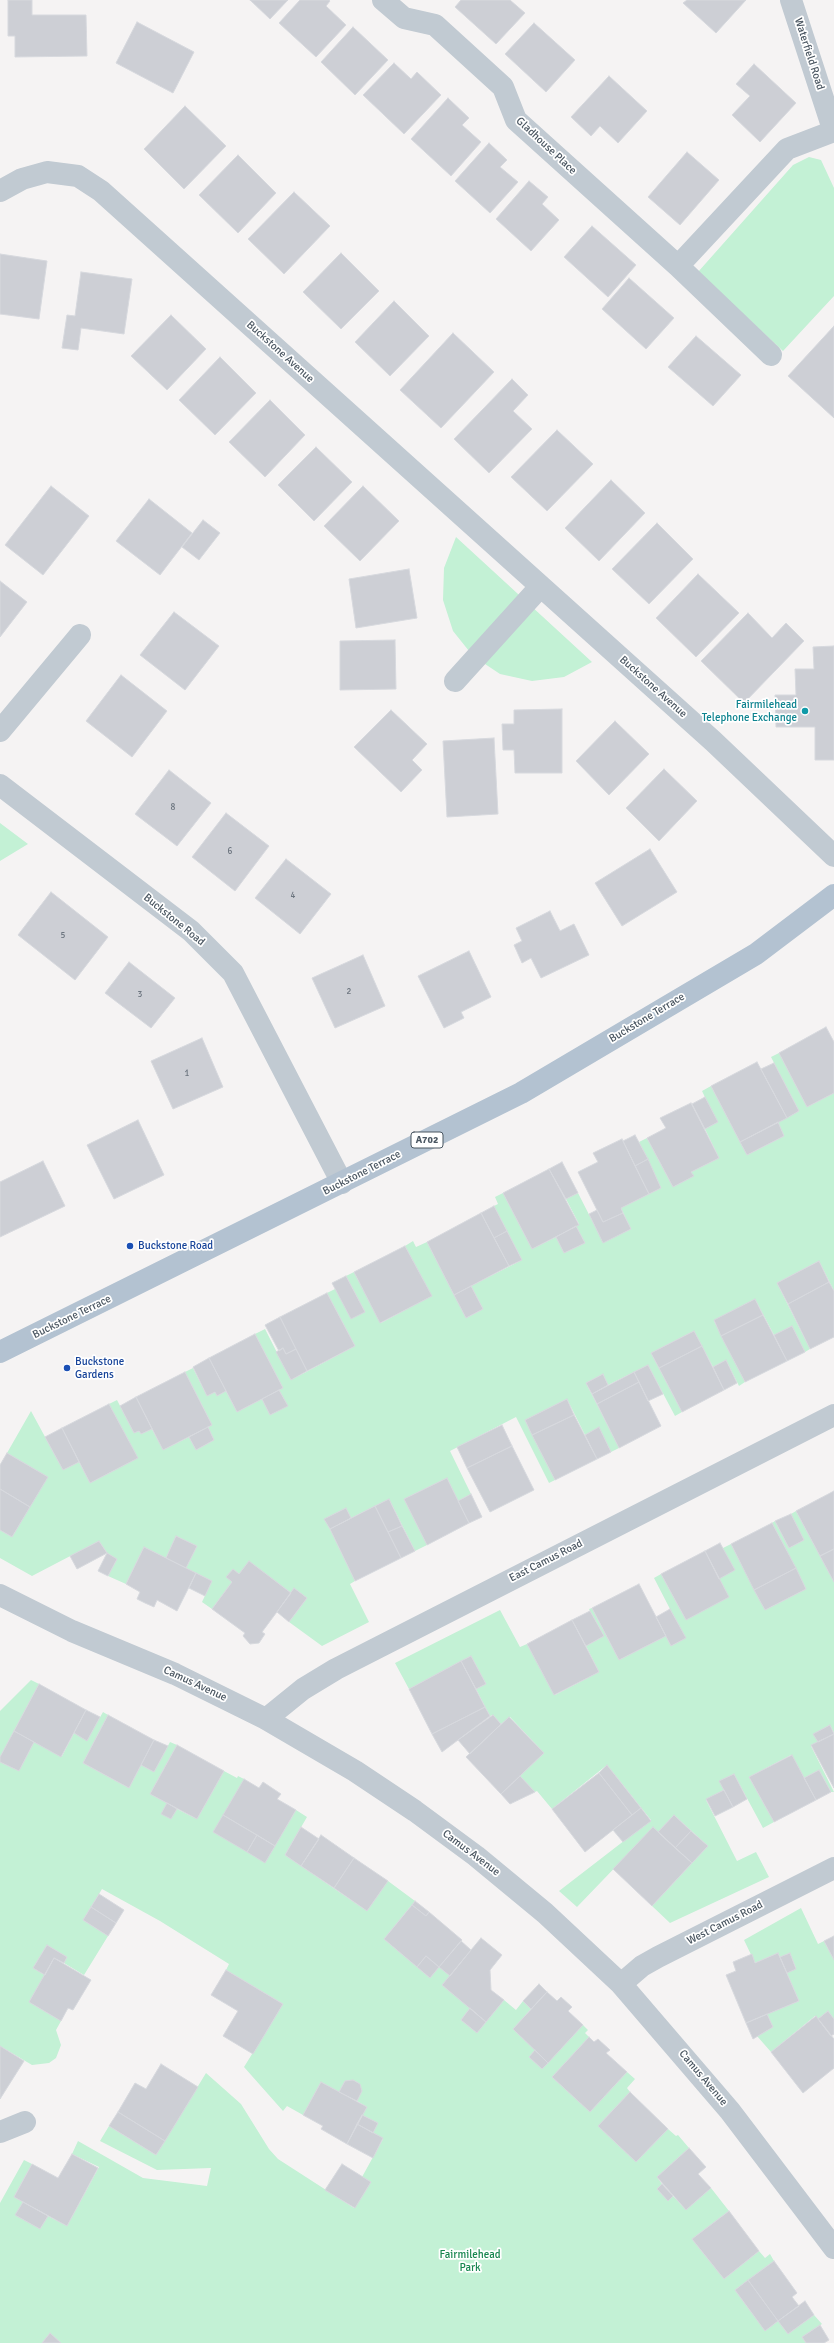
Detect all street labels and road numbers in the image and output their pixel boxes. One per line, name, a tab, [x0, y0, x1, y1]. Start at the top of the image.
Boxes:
street label: Waterfield Road	[791, 16, 827, 92]
street label: Gladhouse Place	[513, 115, 579, 177]
street label: Buckstone Avenue	[244, 318, 316, 386]
street label: Buckstone Avenue	[617, 653, 689, 721]
street label: Buckstone Road	[141, 891, 207, 949]
street label: Buckstone Terrace	[607, 990, 687, 1046]
road number: A702	[411, 1132, 443, 1148]
street label: Buckstone Terrace	[321, 1148, 403, 1198]
street label: Buckstone Terrace	[31, 1292, 113, 1342]
street label: East Camus Road	[507, 1537, 585, 1585]
street label: Camus Avenue	[161, 1664, 229, 1704]
street label: Camus Avenue	[440, 1827, 502, 1879]
street label: West Camus Road	[685, 1898, 765, 1948]
street label: Camus Avenue	[676, 2047, 730, 2109]

